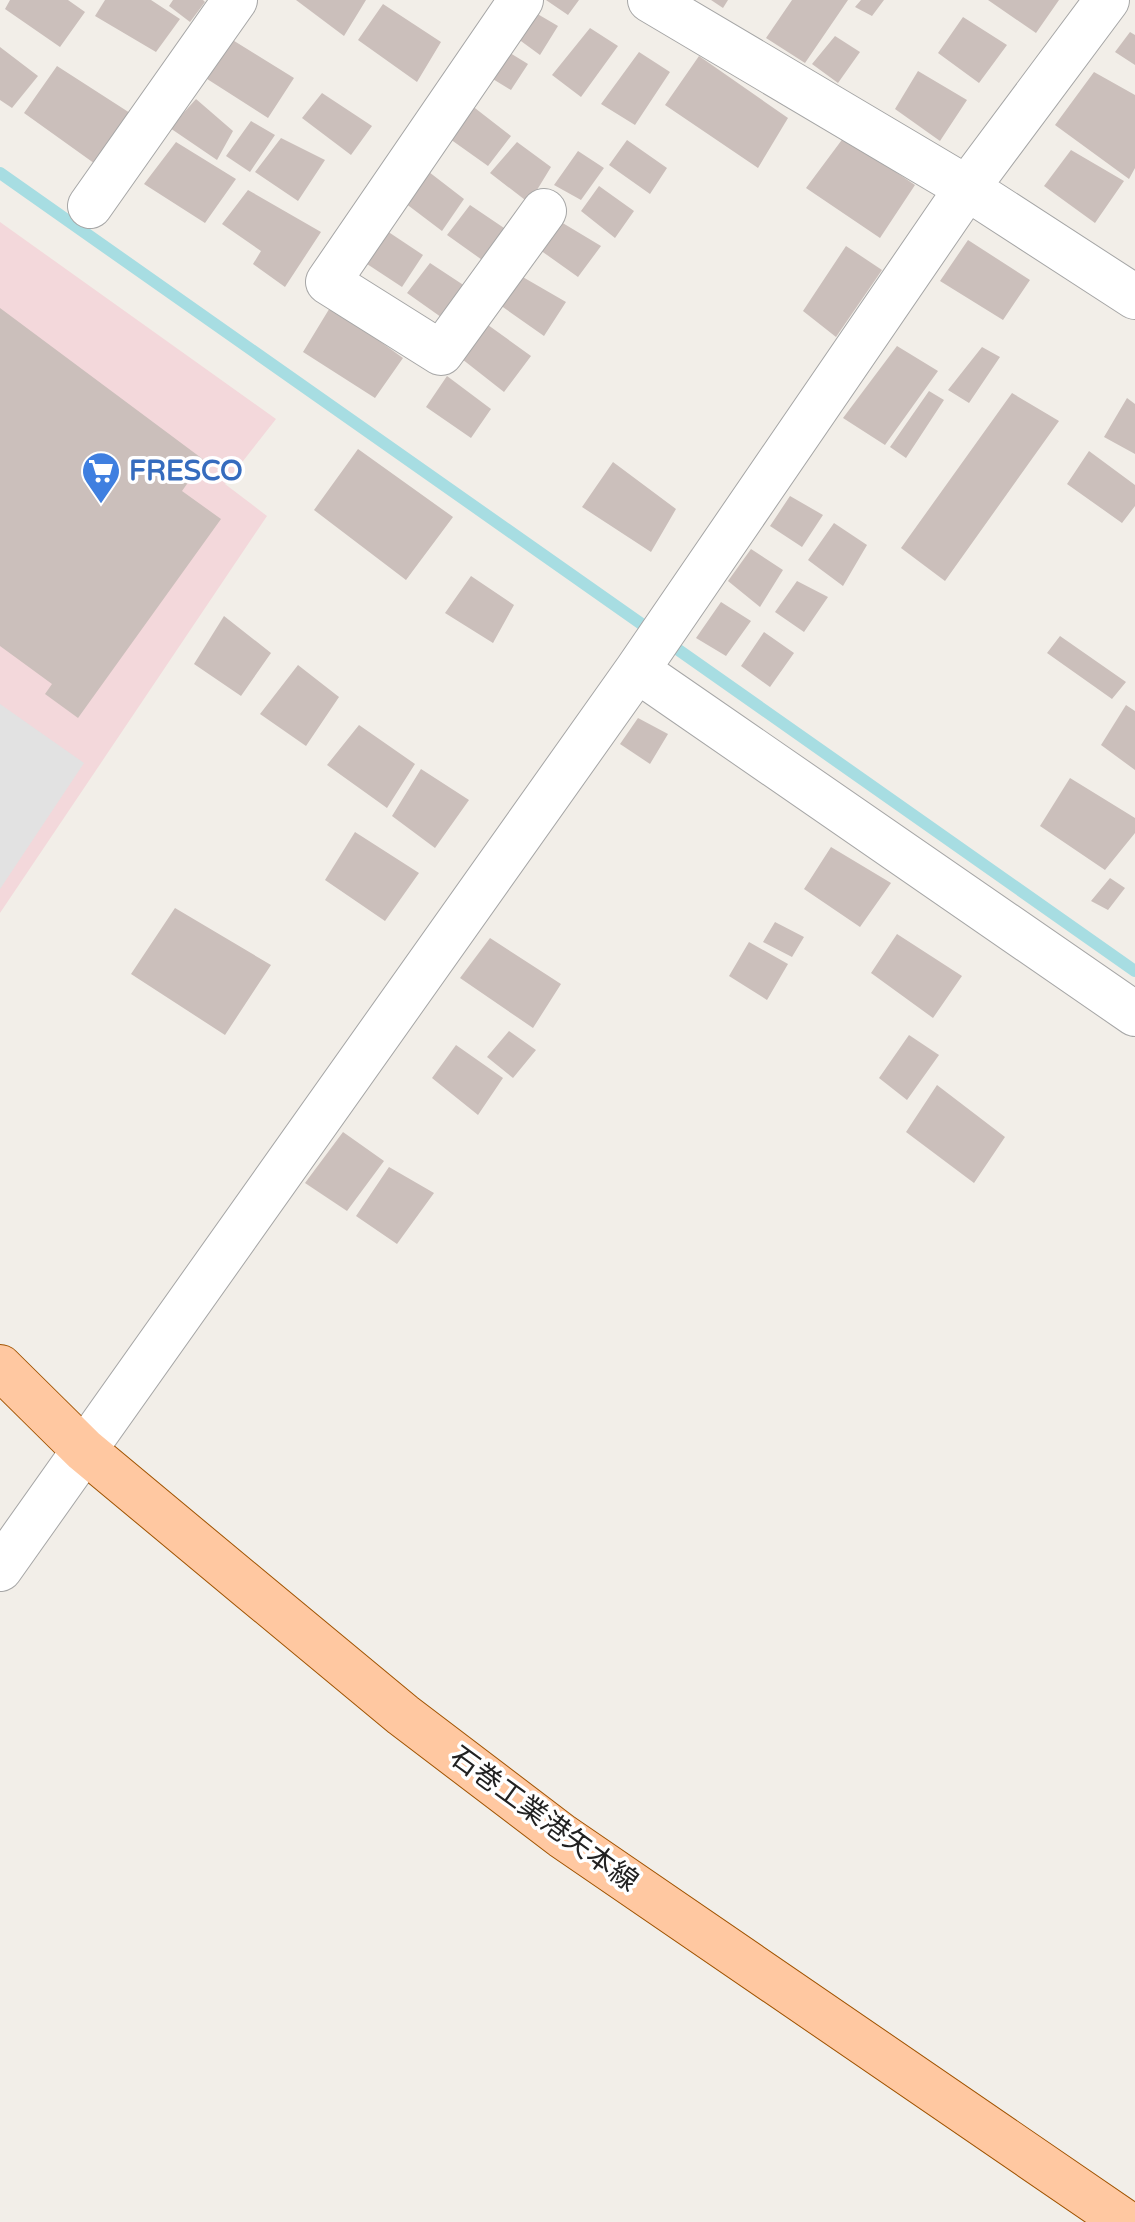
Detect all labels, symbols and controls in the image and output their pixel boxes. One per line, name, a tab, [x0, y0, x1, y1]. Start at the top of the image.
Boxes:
supermarket icon: FRESCO	[80, 450, 122, 505]
place label: FRESCO	[129, 454, 243, 488]
street label: 石巻工業港矢本線	[443, 1739, 645, 1899]

